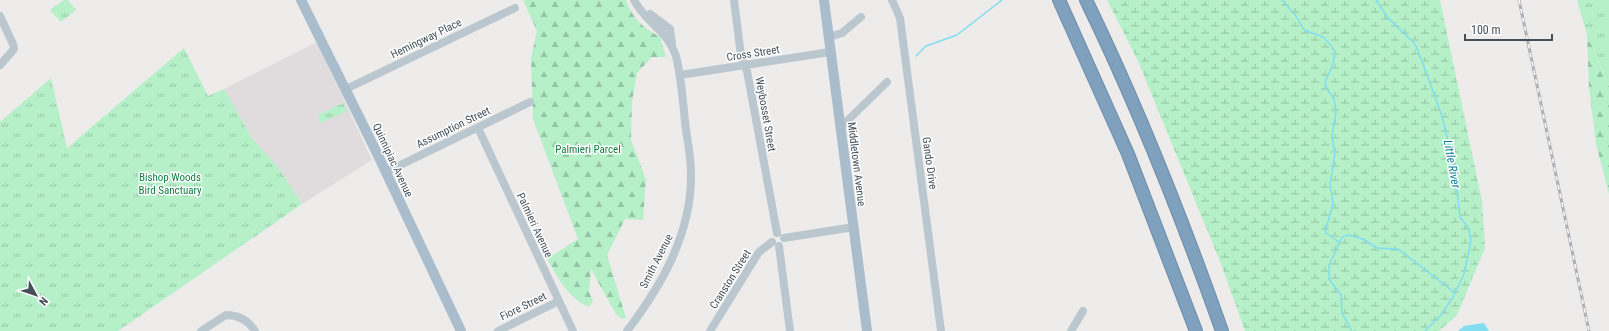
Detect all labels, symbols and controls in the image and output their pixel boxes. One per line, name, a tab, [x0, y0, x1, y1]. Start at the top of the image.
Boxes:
street label: Hemingway Place	[389, 16, 464, 61]
scale bar	[1465, 16, 1552, 42]
text: 100 m	[1471, 23, 1501, 37]
street label: Cross Street	[726, 43, 780, 64]
street label: Weybosset Street	[753, 76, 778, 152]
street label: Assumption Street	[414, 104, 492, 151]
street label: Quinnipiac Avenue	[370, 121, 415, 199]
street label: Middletown Avenue	[845, 121, 868, 207]
street label: Gando Drive	[919, 136, 940, 190]
water label: Little River	[1441, 139, 1463, 190]
park label: Palmieri Parcel	[555, 143, 621, 156]
park label: Bishop Woods Bird Sanctuary	[138, 171, 202, 197]
street label: Palmieri Avenue	[514, 191, 555, 260]
street label: Smith Avenue	[637, 232, 676, 291]
street label: Cranston Street	[707, 247, 754, 311]
north arrow	[16, 275, 56, 315]
street label: Fiore Street	[498, 290, 549, 323]
text: N	[36, 294, 50, 308]

